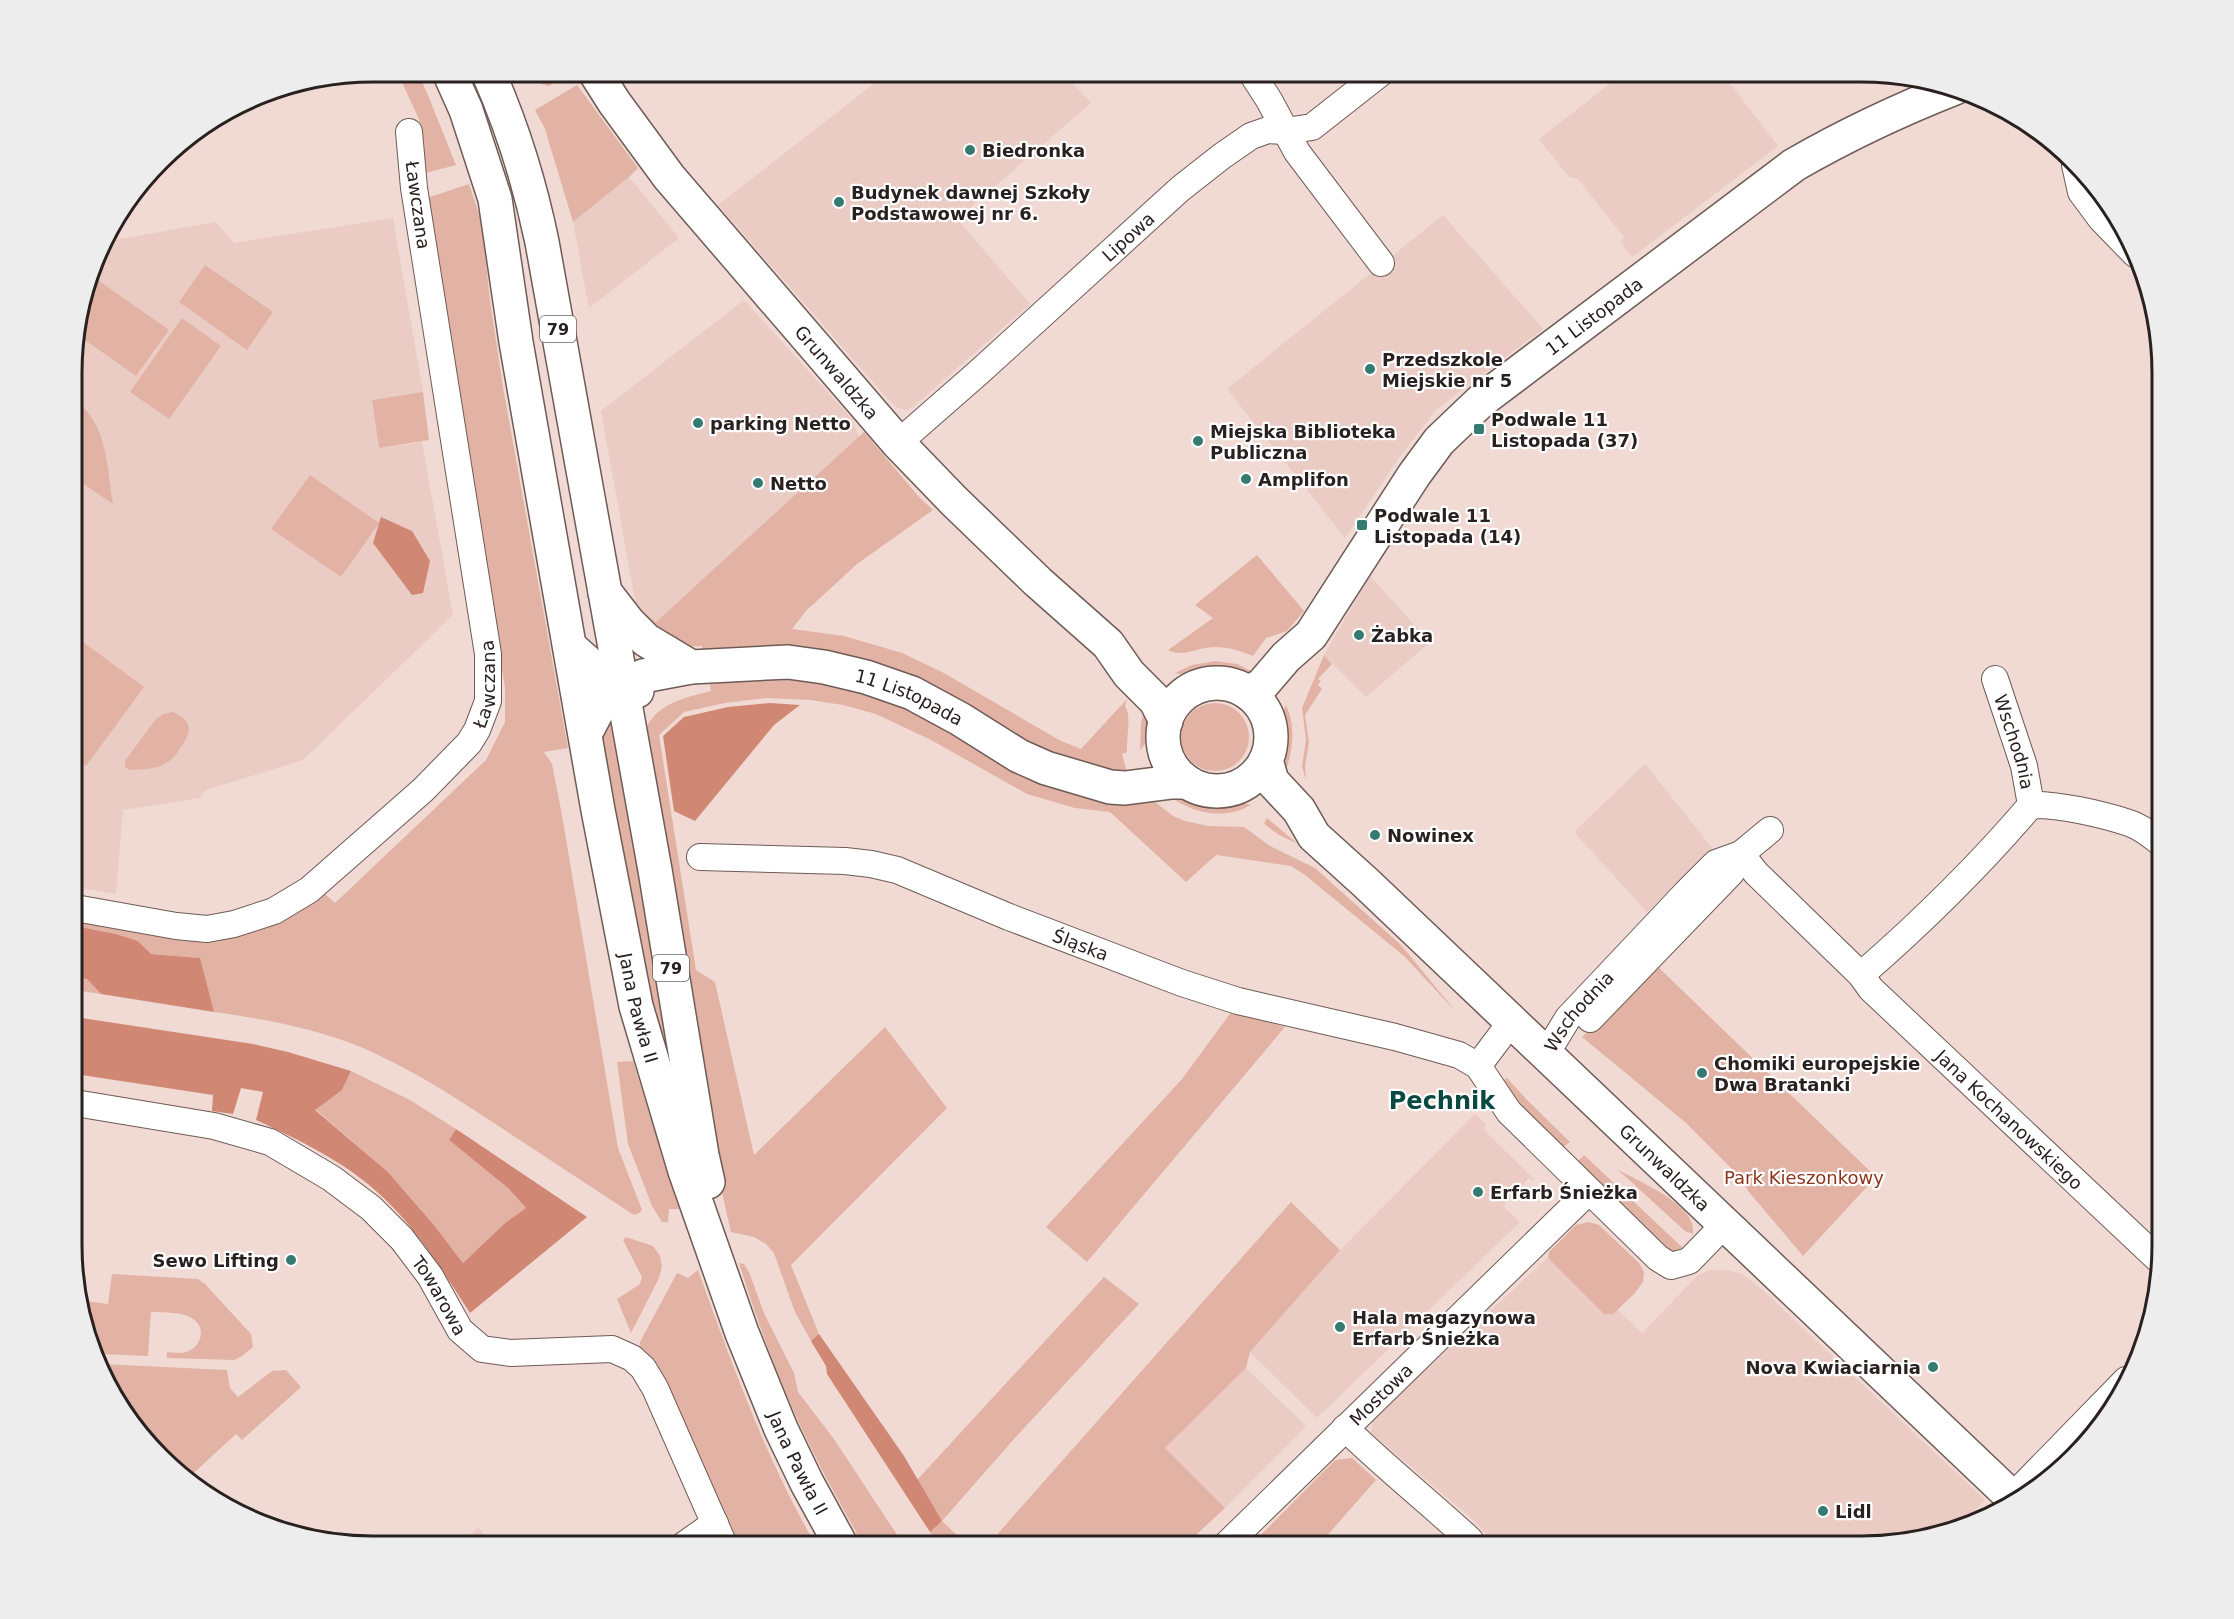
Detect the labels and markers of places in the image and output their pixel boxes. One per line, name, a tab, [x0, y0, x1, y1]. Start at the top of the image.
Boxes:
place label: Biedronka	[982, 140, 1085, 161]
marker: Biedronka	[963, 143, 977, 157]
place label: Budynek dawnej Szkoły Podstawowej nr 6.	[851, 182, 1091, 224]
marker: Budynek dawnej Szkoły Podstawowej nr 6.	[832, 195, 846, 209]
place label: Przedszkole Miejskie nr 5	[1382, 349, 1512, 391]
marker: Przedszkole Miejskie nr 5	[1363, 362, 1377, 376]
place label: Podwale 11 Listopada (37)	[1491, 409, 1638, 451]
place label: parking Netto	[710, 413, 851, 434]
marker: parking Netto	[691, 416, 705, 430]
place label: Miejska Biblioteka Publiczna	[1210, 421, 1396, 463]
marker: Podwale 11 Listopada (37)	[1472, 422, 1486, 436]
marker: Miejska Biblioteka Publiczna	[1191, 434, 1205, 448]
place label: Amplifon	[1258, 469, 1349, 490]
marker: Amplifon	[1239, 472, 1253, 486]
place label: Netto	[770, 473, 827, 494]
marker: Netto	[751, 476, 765, 490]
place label: Podwale 11 Listopada (14)	[1374, 505, 1521, 547]
marker: Podwale 11 Listopada (14)	[1355, 518, 1369, 532]
place label: Żabka	[1371, 625, 1433, 646]
marker: Żabka	[1352, 628, 1366, 642]
place label: Nowinex	[1387, 825, 1474, 846]
marker: Nowinex	[1368, 828, 1382, 842]
place label: Chomiki europejskie Dwa Bratanki	[1714, 1053, 1920, 1095]
marker: Chomiki europejskie Dwa Bratanki	[1695, 1066, 1709, 1080]
place label: Erfarb Śnieżka	[1490, 1182, 1638, 1203]
marker: Erfarb Śnieżka	[1471, 1185, 1485, 1199]
place label: Sewo Lifting	[153, 1250, 279, 1271]
marker: Sewo Lifting	[284, 1253, 298, 1267]
place label: Hala magazynowa Erfarb Śnieżka	[1352, 1307, 1536, 1349]
marker: Hala magazynowa Erfarb Śnieżka	[1333, 1320, 1347, 1334]
place label: Nova Kwiaciarnia	[1746, 1357, 1921, 1378]
marker: Nova Kwiaciarnia	[1926, 1360, 1940, 1374]
place label: Lidl	[1835, 1501, 1872, 1522]
marker: Lidl	[1816, 1504, 1830, 1518]

